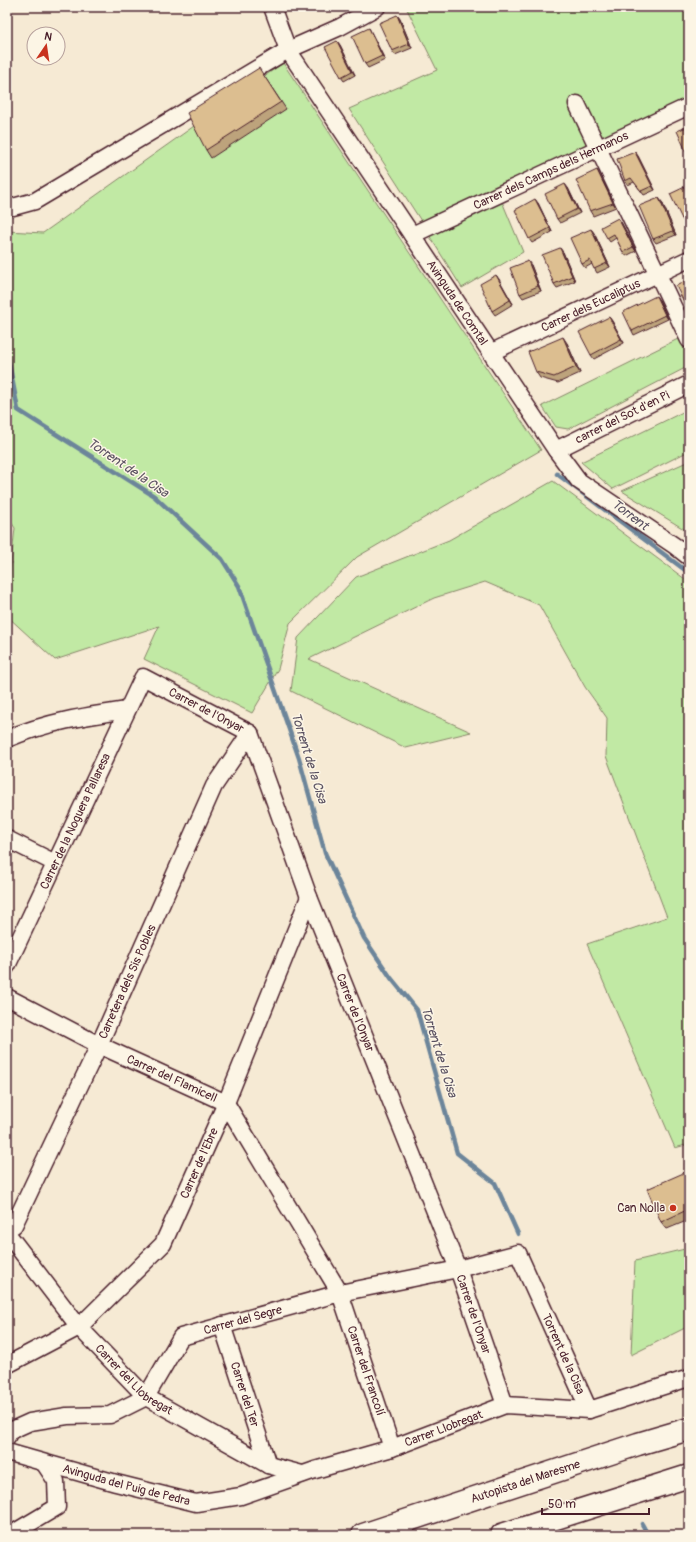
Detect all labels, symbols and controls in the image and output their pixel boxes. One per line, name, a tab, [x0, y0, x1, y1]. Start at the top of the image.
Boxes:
north arrow	[26, 26, 66, 66]
text: N	[43, 30, 54, 44]
street label: Carrer dels Camps dels Hermanos	[471, 128, 631, 213]
street label: Avinguda de Comtal	[423, 257, 491, 348]
street label: Carrer dels Eucaliptus	[539, 275, 643, 335]
street label: carrer del Sot d'en Pi	[573, 387, 672, 447]
water label: Torrent de la Cisa	[85, 435, 172, 501]
water label: Torrent	[609, 496, 653, 535]
street label: Carrer de l'Onyar	[166, 684, 247, 736]
water label: Torrent de la Cisa	[288, 711, 331, 806]
street label: Carrer de la Noguera Pallaresa	[37, 750, 114, 892]
street label: Carretera dels Sis Pobles	[95, 922, 159, 1041]
street label: Carrer de l'Onyar	[333, 971, 378, 1055]
water label: Torrent de la Cisa	[418, 1005, 461, 1100]
street label: Carrer del Flamicell	[124, 1051, 220, 1106]
street label: Carrer de l'Ebre	[177, 1125, 222, 1201]
place label: Can Nolla	[617, 1201, 665, 1216]
marker: Can Nolla	[668, 1203, 678, 1213]
street label: Carrer de l'Onyar	[453, 1272, 495, 1357]
street label: Carrer del Segre	[202, 1302, 284, 1338]
street label: Torrent de la Cisa	[539, 1311, 588, 1397]
street label: Carrer del Francolí	[344, 1324, 388, 1418]
street label: Carrer del Llobregat	[92, 1341, 176, 1418]
street label: Carrer del Ter	[227, 1360, 263, 1430]
street label: Carrer Llobregat	[402, 1407, 485, 1450]
street label: Autopista del Maresme	[469, 1456, 582, 1506]
street label: Avinguda del Puig de Pedra	[61, 1461, 192, 1509]
scale bar	[542, 1490, 649, 1516]
text: 50 m	[548, 1497, 576, 1512]

